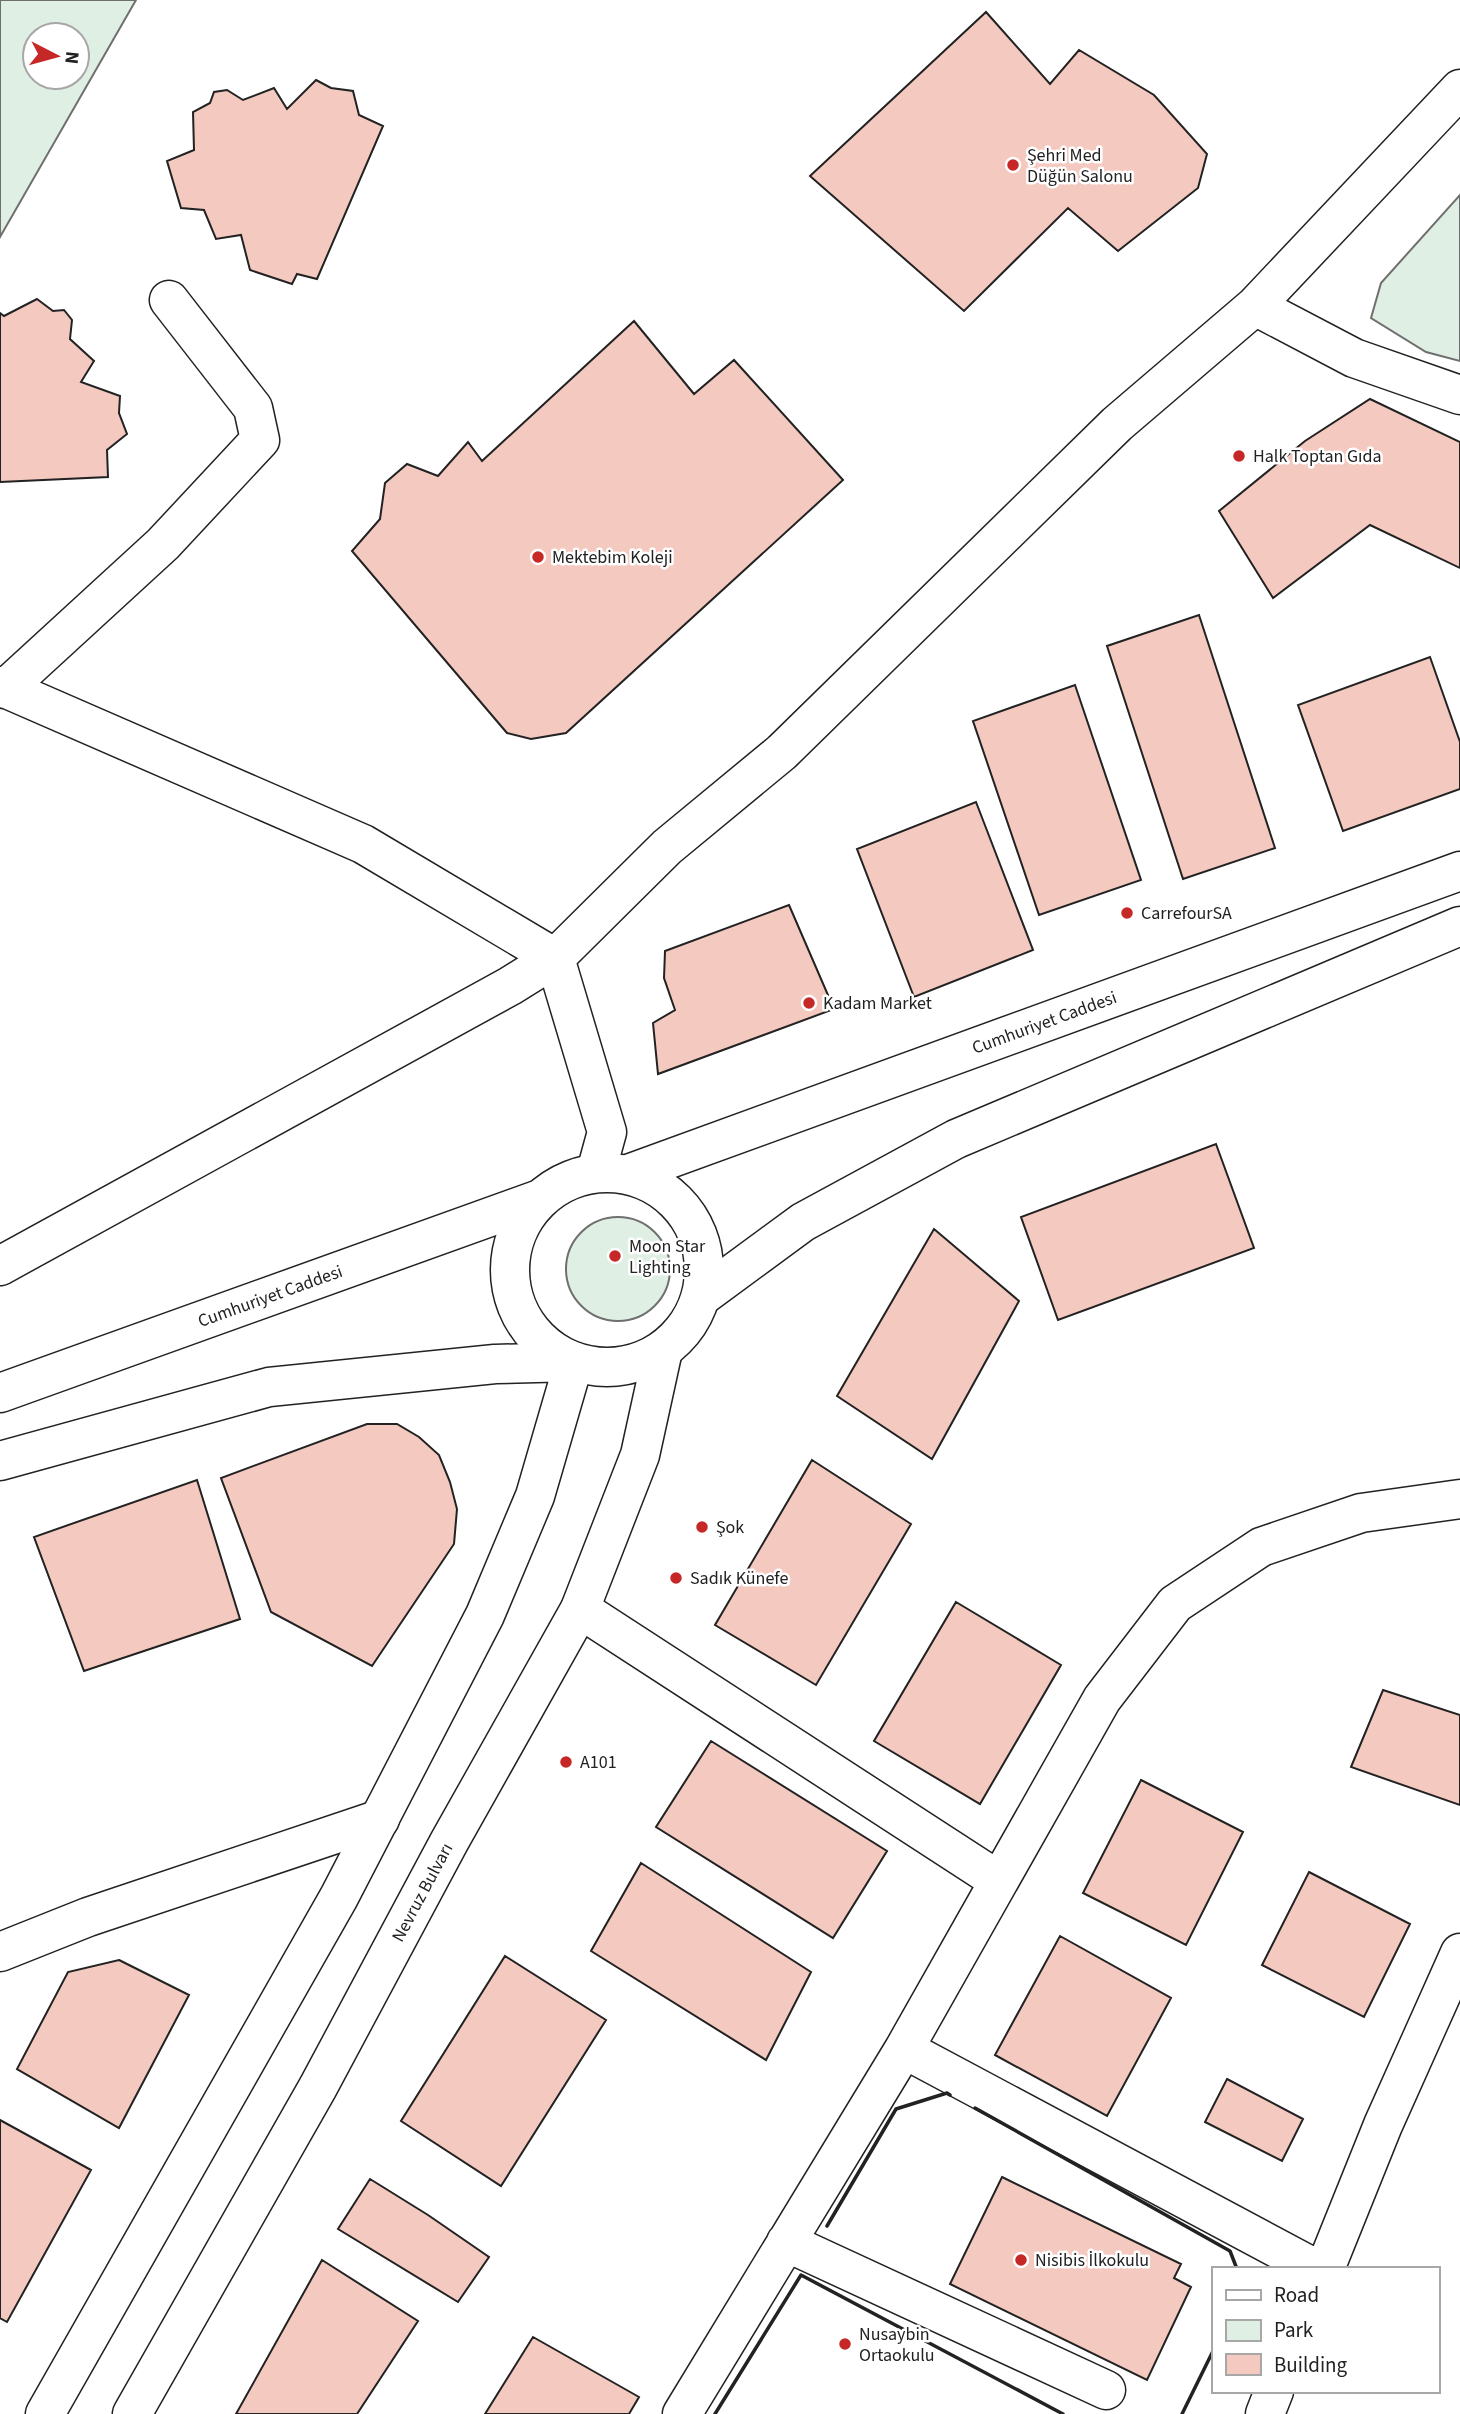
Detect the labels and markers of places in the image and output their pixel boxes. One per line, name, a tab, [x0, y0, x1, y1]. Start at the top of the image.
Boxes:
place label: Şehri Med Düğün Salonu	[1027, 143, 1133, 189]
marker: Şehri Med Düğün Salonu	[1005, 157, 1021, 173]
place label: Halk Toptan Gıda	[1253, 444, 1382, 469]
marker: Halk Toptan Gıda	[1231, 448, 1247, 464]
place label: Mektebim Koleji	[552, 545, 673, 570]
marker: Mektebim Koleji	[530, 549, 546, 565]
place label: CarrefourSA	[1141, 901, 1232, 926]
marker: CarrefourSA	[1119, 905, 1135, 921]
place label: Kadam Market	[823, 991, 932, 1016]
marker: Kadam Market	[801, 995, 817, 1011]
place label: Moon Star Lighting	[629, 1234, 706, 1280]
marker: Moon Star Lighting	[607, 1248, 623, 1264]
place label: Şok	[716, 1515, 744, 1540]
marker: Şok	[694, 1519, 710, 1535]
place label: Sadık Künefe	[690, 1566, 788, 1591]
marker: Sadık Künefe	[668, 1570, 684, 1586]
place label: A101	[580, 1750, 617, 1775]
marker: A101	[558, 1754, 574, 1770]
place label: Nisibis İlkokulu	[1035, 2248, 1149, 2273]
marker: Nisibis İlkokulu	[1013, 2252, 1029, 2268]
place label: Nusaybin Ortaokulu	[859, 2322, 935, 2368]
marker: Nusaybin Ortaokulu	[837, 2336, 853, 2352]

